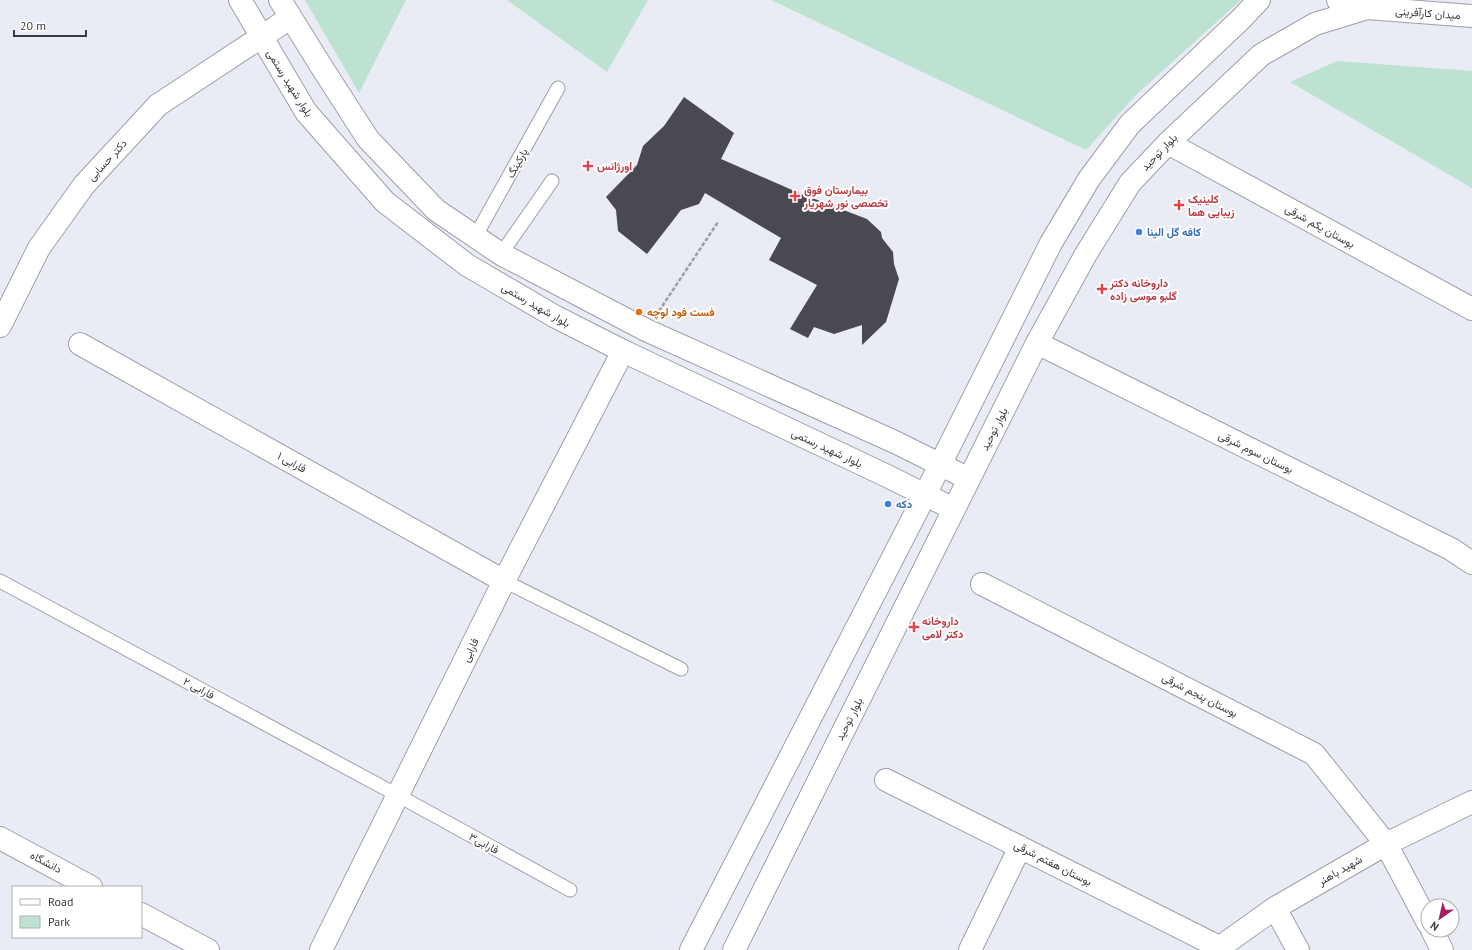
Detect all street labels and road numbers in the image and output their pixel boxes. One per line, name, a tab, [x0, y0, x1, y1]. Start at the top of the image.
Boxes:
street label: میدان کارآفرینی	[1395, 4, 1461, 22]
street label: بلوار شهید رستمی	[264, 47, 316, 119]
street label: بلوار توحید	[1138, 130, 1180, 174]
street label: دکتر حسابی	[84, 136, 130, 184]
street label: پارکینگ	[503, 146, 532, 181]
street label: بوستان یکم شرقی	[1282, 201, 1357, 252]
street label: بلوار شهید رستمی	[499, 280, 573, 330]
street label: بلوار توحید	[977, 405, 1011, 453]
street label: بلوار شهید رستمی	[789, 425, 865, 471]
street label: بوستان سوم شرقی	[1216, 428, 1296, 477]
street label: فارابی ۱	[275, 448, 309, 476]
street label: فارابی	[458, 636, 482, 664]
street label: بوستان پنجم شرقی	[1159, 670, 1240, 721]
street label: فارابی ۲	[181, 674, 217, 702]
street label: بلوار توحید	[832, 695, 866, 743]
street label: فارابی۳	[467, 829, 501, 857]
street label: بوستان هفتم شرقی	[1011, 837, 1094, 890]
street label: دانشگاه	[28, 848, 64, 876]
street label: شهید باهنر	[1315, 852, 1365, 889]

